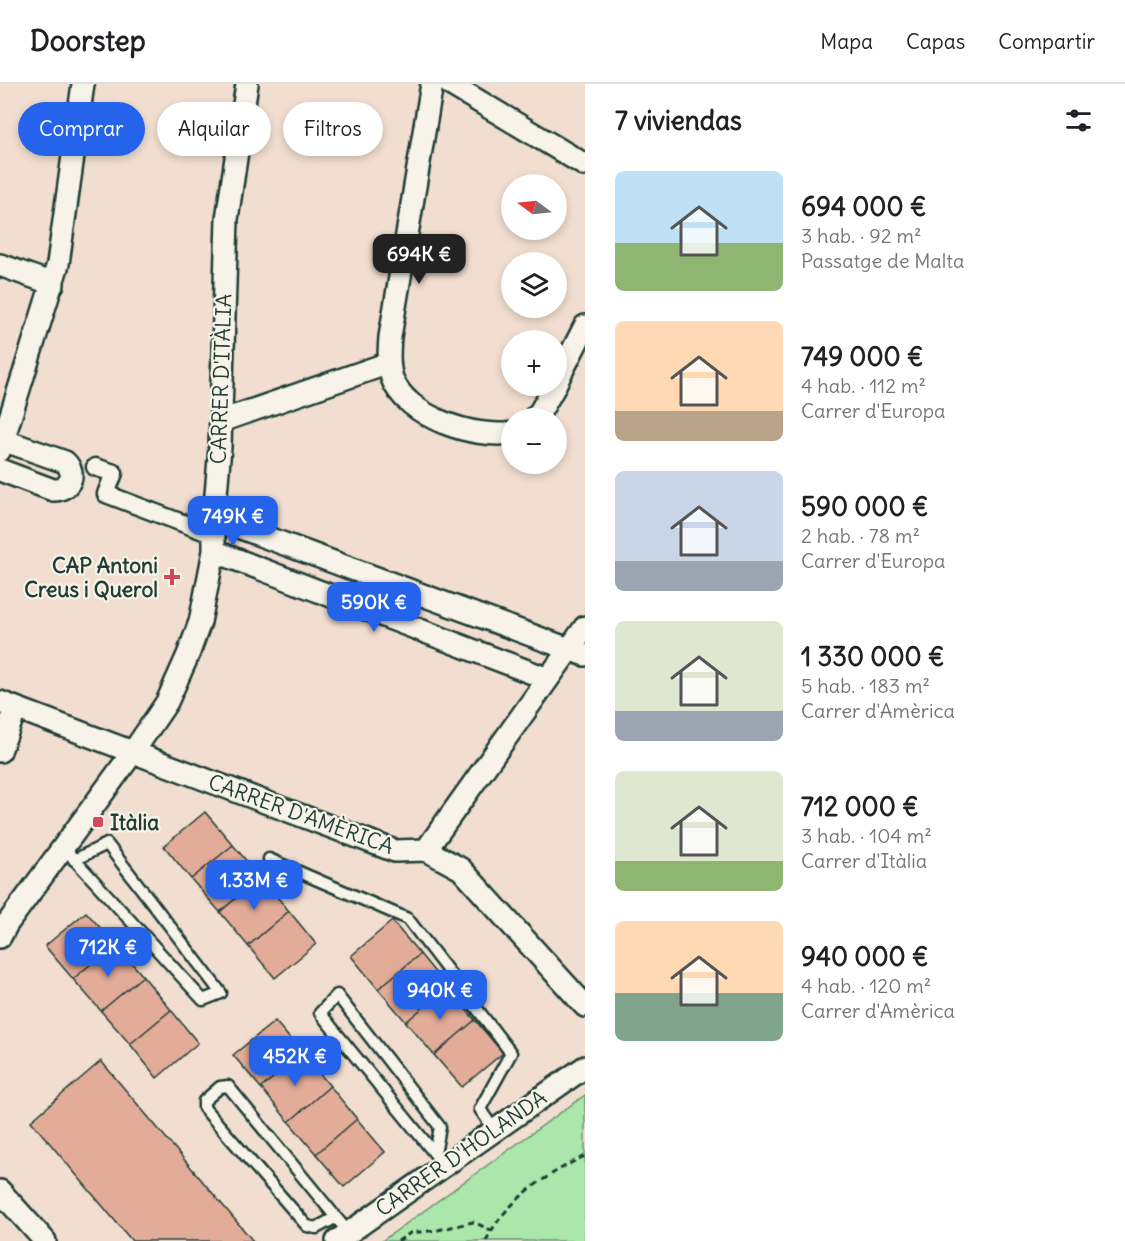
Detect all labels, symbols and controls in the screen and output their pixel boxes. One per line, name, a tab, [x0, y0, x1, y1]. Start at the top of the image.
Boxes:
text: Doorstep	[30, 23, 146, 59]
text: Mapa	[820, 28, 873, 55]
text: Capas	[906, 28, 965, 55]
text: Compartir	[998, 28, 1095, 55]
chip: Comprar	[18, 102, 145, 156]
chip: Alquilar	[157, 102, 271, 156]
chip: Filtros	[283, 102, 383, 156]
text: 7 viviendas	[615, 104, 742, 137]
icon: filters	[1062, 104, 1095, 137]
north arrow	[501, 174, 567, 240]
map controls	[501, 174, 567, 474]
text: 694 000 €	[801, 190, 926, 223]
icon: home	[663, 195, 735, 267]
text: 3 hab. · 92 m²	[801, 223, 921, 248]
pin: 694K €	[370, 234, 468, 285]
text: 694K €	[387, 241, 451, 266]
text: Passatge de Malta	[801, 248, 964, 273]
button: layers	[501, 252, 567, 318]
street label: CARRER D'ITÀLIA	[205, 293, 237, 465]
button: +	[501, 330, 567, 396]
text: 749 000 €	[801, 340, 924, 373]
icon: home	[663, 345, 735, 417]
text: 4 hab. · 112 m²	[801, 373, 926, 398]
text: Carrer d'Europa	[801, 398, 946, 423]
button: −	[501, 408, 567, 474]
text: 590 000 €	[801, 490, 928, 523]
icon: home	[663, 495, 735, 567]
pin: 749K €	[184, 496, 282, 547]
text: 749K €	[202, 503, 264, 528]
text: 2 hab. · 78 m²	[801, 523, 920, 548]
text: Carrer d'Europa	[801, 548, 946, 573]
place label: CAP Antoni Creus i Querol	[24, 552, 158, 603]
marker: CAP Antoni Creus i Querol	[163, 568, 181, 586]
pin: 590K €	[325, 582, 423, 633]
text: 590K €	[341, 589, 407, 614]
text: 1 330 000 €	[801, 640, 945, 673]
icon: home	[663, 645, 735, 717]
text: 5 hab. · 183 m²	[801, 673, 930, 698]
text: Carrer d'Amèrica	[801, 698, 955, 723]
street label: CARRER D'AMÈRICA	[205, 768, 397, 860]
text: 712 000 €	[801, 790, 919, 823]
icon: home	[663, 795, 735, 867]
place label: Itàlia	[110, 809, 159, 836]
marker: Itàlia	[91, 815, 105, 829]
text: 3 hab. · 104 m²	[801, 823, 932, 848]
text: Carrer d'Itàlia	[801, 848, 927, 873]
pin: 1.33M €	[199, 860, 309, 911]
text: 1.33M €	[220, 867, 288, 892]
pin: 712K €	[59, 927, 157, 978]
text: 712K €	[79, 934, 137, 959]
text: 940 000 €	[801, 940, 929, 973]
icon: home	[663, 945, 735, 1017]
pin: 940K €	[391, 970, 489, 1021]
text: 4 hab. · 120 m²	[801, 973, 931, 998]
text: 940K €	[407, 977, 473, 1002]
text: Carrer d'Amèrica	[801, 998, 955, 1023]
pin: 452K €	[246, 1036, 344, 1087]
text: 452K €	[263, 1043, 327, 1068]
street label: CARRER D'HOLANDA	[370, 1084, 552, 1222]

